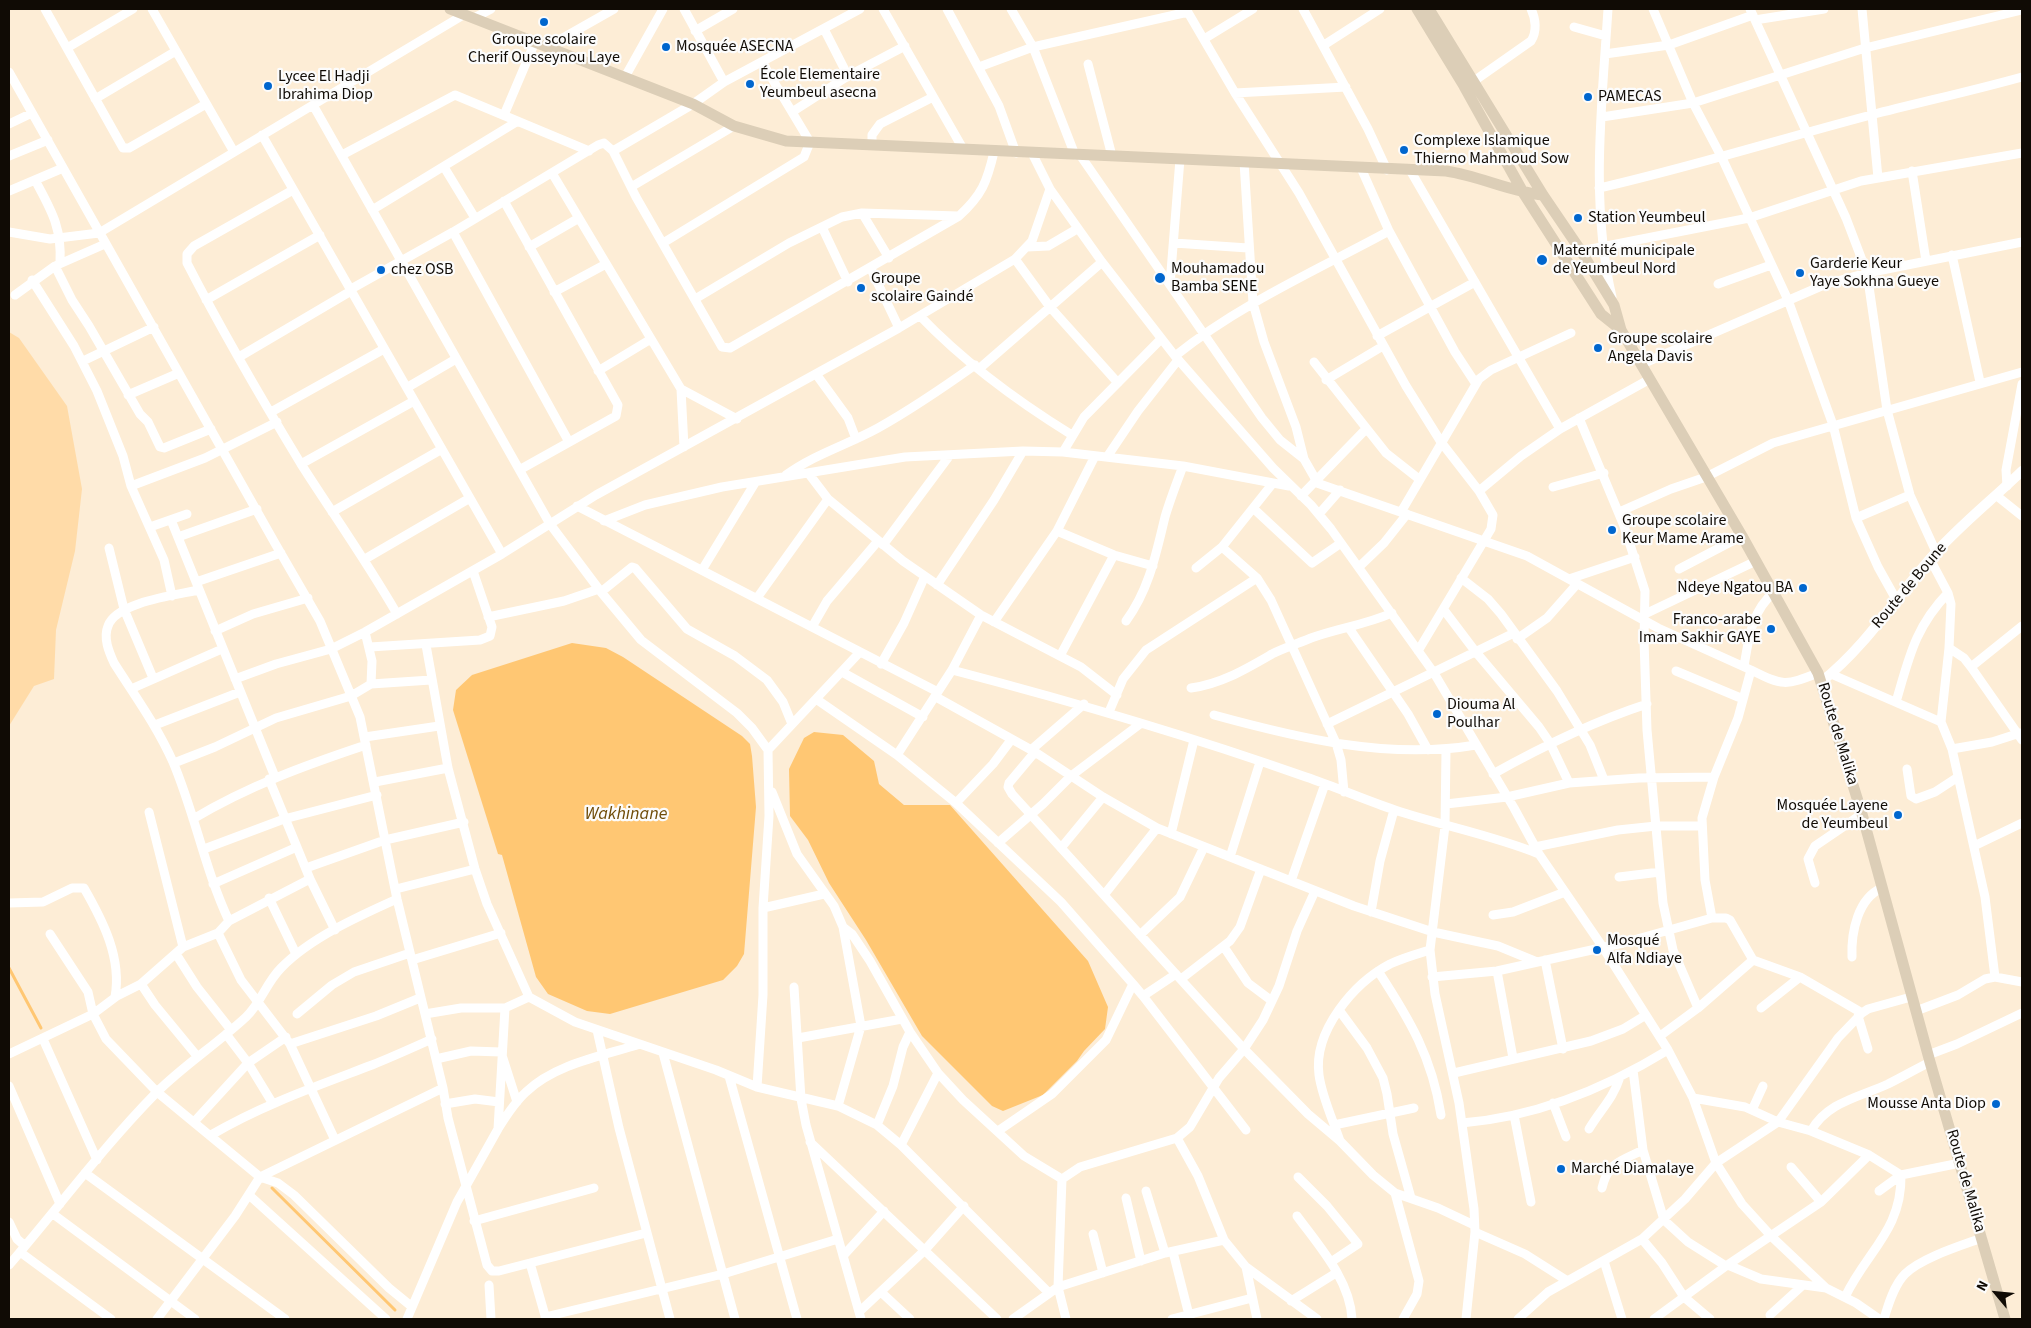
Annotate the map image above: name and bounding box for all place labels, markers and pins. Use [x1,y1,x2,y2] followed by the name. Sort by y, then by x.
[538,16,550,28] marker: Groupe scolaire Cherif Ousseynou Laye
[468,30,620,68] place label: Groupe scolaire Cherif Ousseynou Laye
[676,37,793,57] place label: Mosquée ASECNA
[660,41,672,53] marker: Mosquée ASECNA
[760,65,880,103] place label: École Elementaire Yeumbeul asecna
[278,67,373,105] place label: Lycee El Hadji Ibrahima Diop
[744,78,756,90] marker: École Elementaire Yeumbeul asecna
[262,80,274,92] marker: Lycee El Hadji Ibrahima Diop
[1598,87,1661,107] place label: PAMECAS
[1582,91,1594,103] marker: PAMECAS
[1414,131,1569,169] place label: Complexe Islamique Thierno Mahmoud Sow
[1398,144,1410,156] marker: Complexe Islamique Thierno Mahmoud Sow
[1588,208,1705,228] place label: Station Yeumbeul
[1572,212,1584,224] marker: Station Yeumbeul
[1553,241,1695,279] place label: Maternité municipale de Yeumbeul Nord
[1535,253,1549,267] marker: Maternité municipale de Yeumbeul Nord
[1810,254,1939,292] place label: Garderie Keur Yaye Sokhna Gueye
[1171,259,1264,297] place label: Mouhamadou Bamba SENE
[391,260,454,280] place label: chez OSB
[375,264,387,276] marker: chez OSB
[1794,267,1806,279] marker: Garderie Keur Yaye Sokhna Gueye
[871,269,973,307] place label: Groupe scolaire Gaindé
[1153,271,1167,285] marker: Mouhamadou Bamba SENE
[855,282,867,294] marker: Groupe scolaire Gaindé
[1608,329,1712,367] place label: Groupe scolaire Angela Davis
[1592,342,1604,354] marker: Groupe scolaire Angela Davis
[1622,511,1744,549] place label: Groupe scolaire Keur Mame Arame
[1606,524,1618,536] marker: Groupe scolaire Keur Mame Arame
[1677,578,1793,598] place label: Ndeye Ngatou BA
[1797,582,1809,594] marker: Ndeye Ngatou BA
[1639,610,1761,648] place label: Franco-arabe Imam Sakhir GAYE
[1765,623,1777,635] marker: Franco-arabe Imam Sakhir GAYE
[1447,695,1515,733] place label: Diouma Al Poulhar
[1431,708,1443,720] marker: Diouma Al Poulhar
[1776,796,1888,834] place label: Mosquée Layene de Yeumbeul
[1892,809,1904,821] marker: Mosquée Layene de Yeumbeul
[1607,931,1682,969] place label: Mosqué Alfa Ndiaye
[1591,944,1603,956] marker: Mosqué Alfa Ndiaye
[1867,1094,1986,1114] place label: Mousse Anta Diop
[1990,1098,2002,1110] marker: Mousse Anta Diop
[1571,1159,1694,1179] place label: Marché Diamalaye
[1555,1163,1567,1175] marker: Marché Diamalaye

